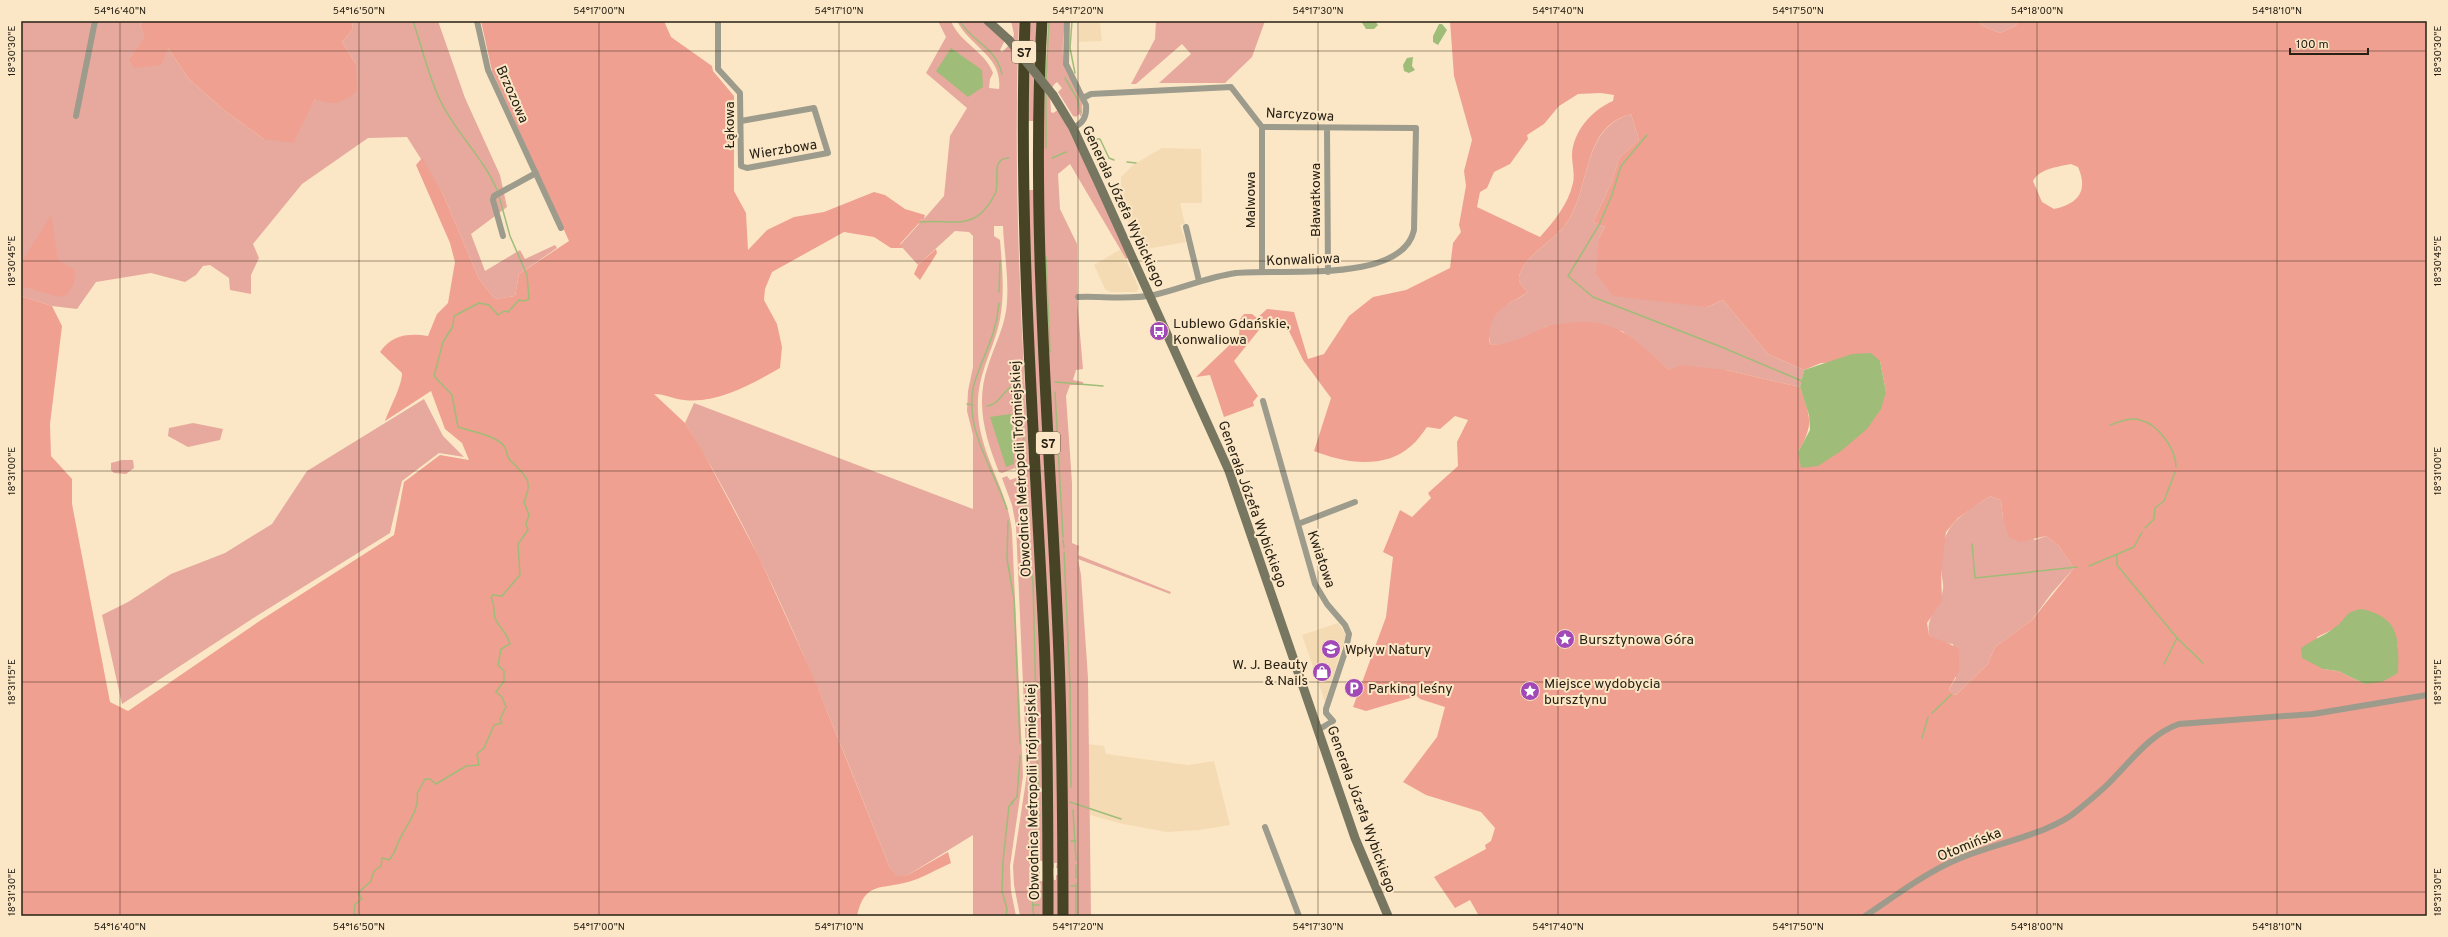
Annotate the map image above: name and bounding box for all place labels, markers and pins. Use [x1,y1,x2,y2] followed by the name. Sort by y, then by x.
[1173,316,1290,349] place label: Lublewo Gdańskie, Konwaliowa
[1148,320,1170,342] bus stop icon: Lublewo Gdańskie, Konwaliowa
[1554,628,1576,650] place icon: Bursztynowa Góra
[1579,632,1694,649] place label: Bursztynowa Góra
[1320,638,1342,660] school or university icon: Wpływ Natury
[1345,642,1431,659] place label: Wpływ Natury
[1232,657,1308,690] place label: W. J. Beauty & Nails
[1311,661,1333,683] shop icon: W. J. Beauty & Nails
[1544,676,1660,709] place label: Miejsce wydobycia bursztynu
[1343,677,1365,699] parking icon: Parking leśny
[1519,680,1541,702] place icon: Miejsce wydobycia bursztynu
[1368,681,1453,698] place label: Parking leśny

